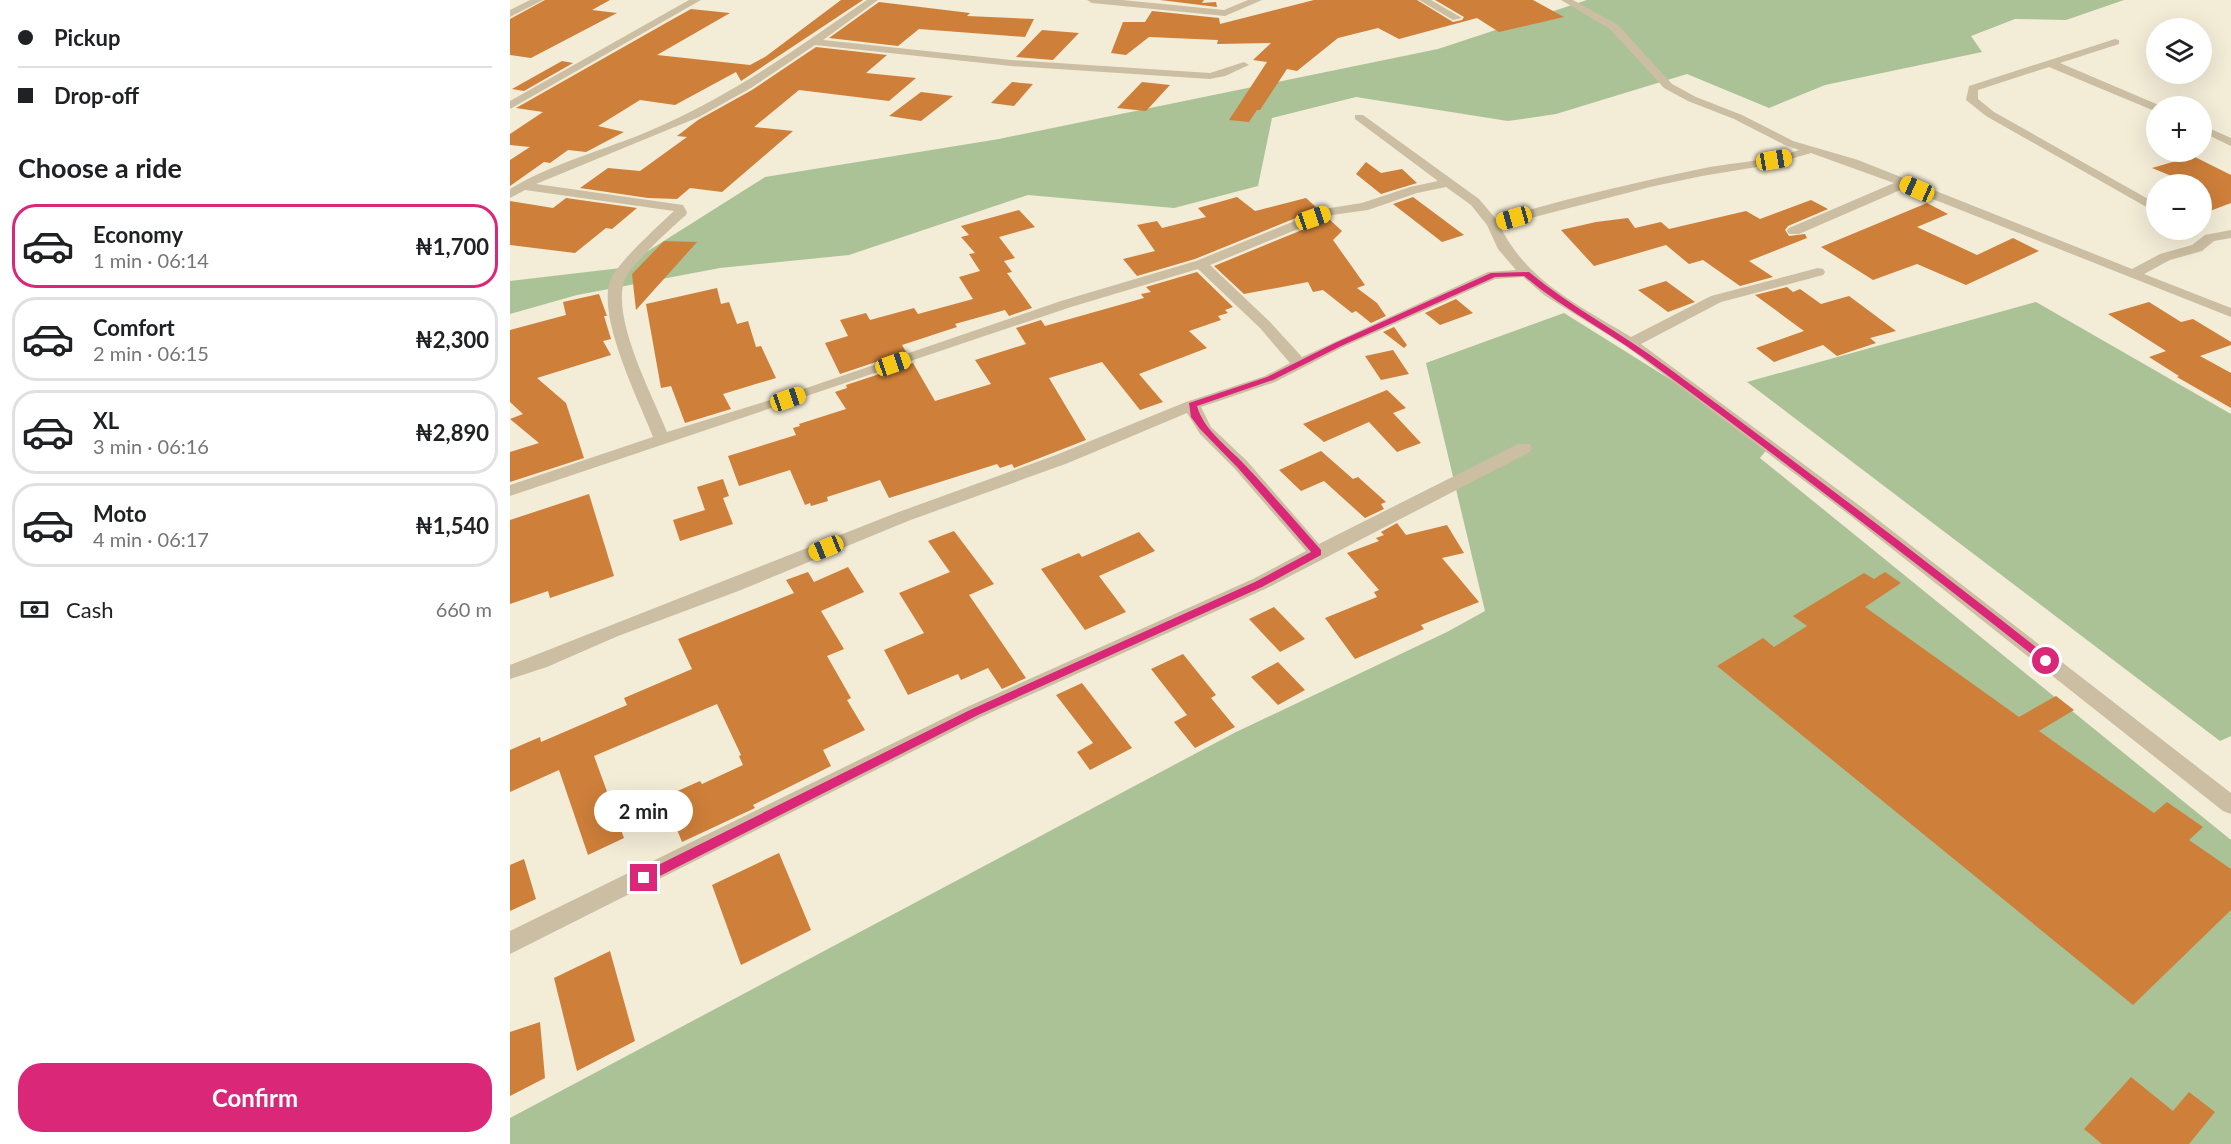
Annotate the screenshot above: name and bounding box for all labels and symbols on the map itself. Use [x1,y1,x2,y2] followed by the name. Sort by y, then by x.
[1755,148,1793,172] car
[1897,173,1937,205] car
[1293,204,1333,232] car
[1494,204,1534,232] car
[873,350,913,378] car
[768,385,808,413] car
[806,533,846,563] car
[2032,647,2059,674] route start
[594,791,694,833] callout: 2 min
[630,864,657,891] route end

